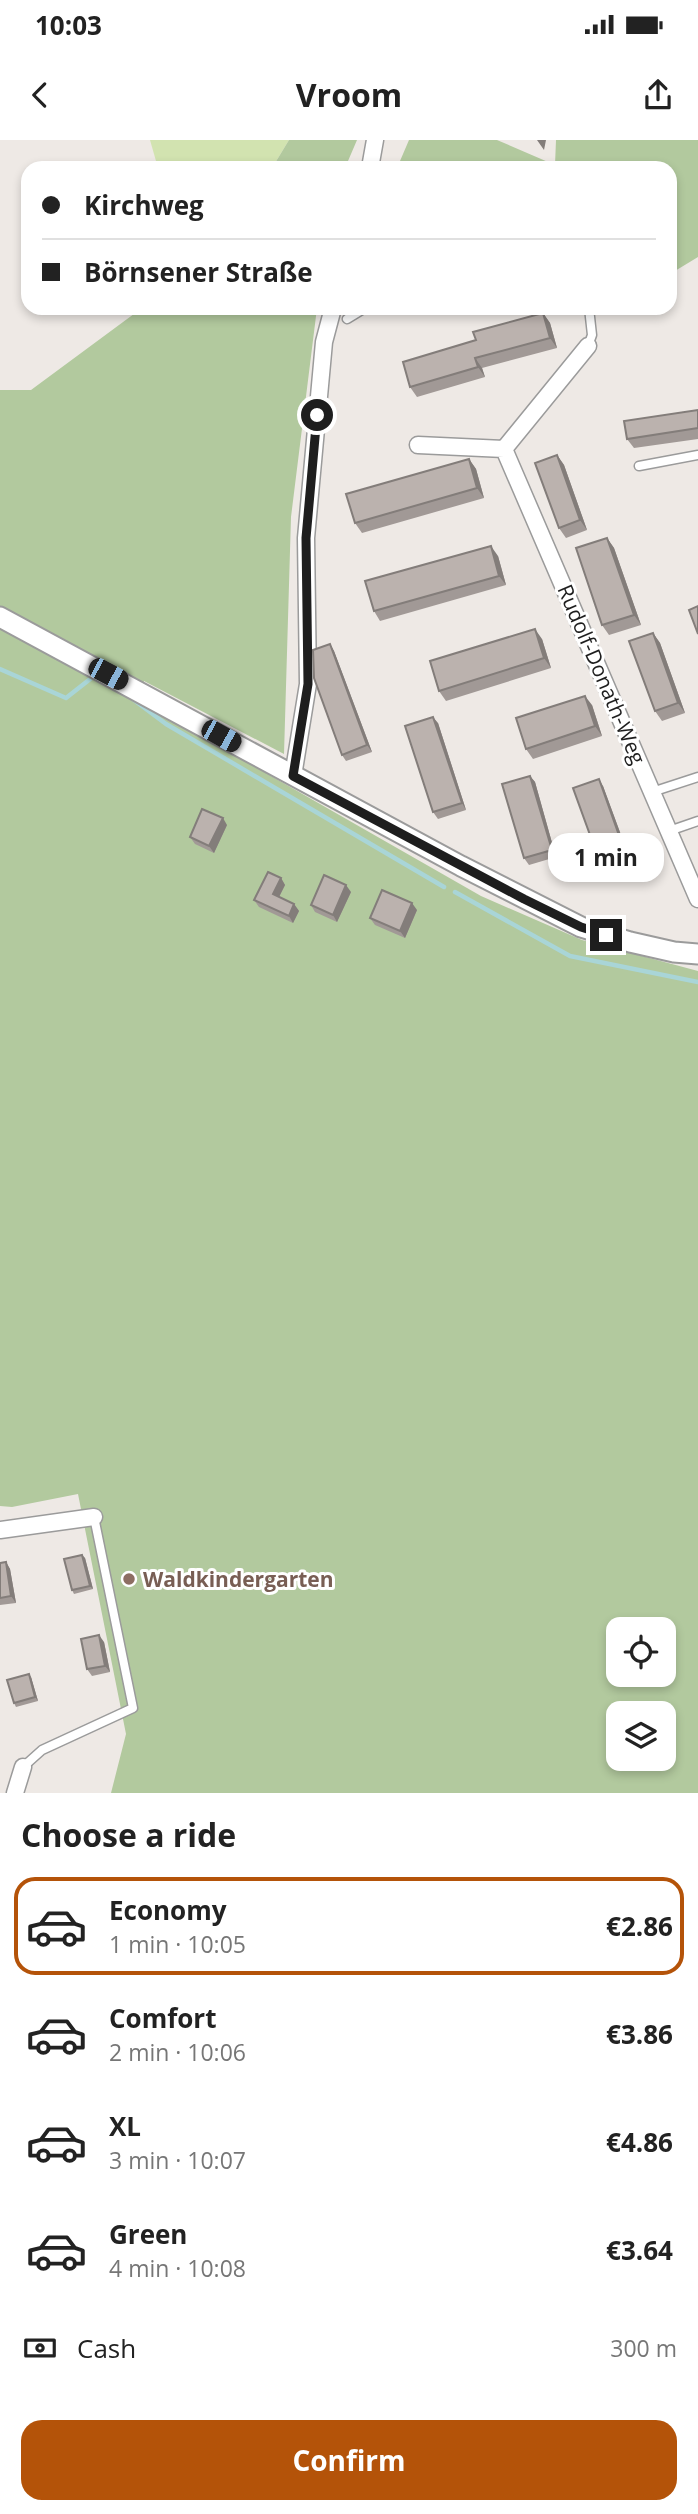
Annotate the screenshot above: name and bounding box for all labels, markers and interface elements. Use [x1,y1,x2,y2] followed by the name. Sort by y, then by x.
[35,7,102,43] text: 10:03
[296,73,402,116] text: Vroom
[21,76,59,114] icon: back
[639,76,677,114] icon: share
[84,187,204,223] text: Kirchweg
[84,254,313,290] text: Börnsener Straße
[301,399,333,431] route start
[551,580,653,768] street label: Rudolf-Donath-Weg
[85,655,132,693] car
[198,717,245,755] car
[548,834,664,882] callout: 1 min
[574,841,638,873] text: 1 min
[590,919,622,951] route end
[143,1565,334,1593] place label: Waldkindergarten
[121,1571,137,1587] marker: Waldkindergarten
[606,1617,676,1771] map controls
[606,1617,676,1687] button: locate
[606,1701,676,1771] button: layers
[21,1813,236,1856] text: Choose a ride
[109,1892,227,1928] text: Economy
[25,1895,88,1958] icon: car
[606,1908,673,1944] text: €2.86
[109,1928,246,1960] text: 1 min · 10:05
[109,2000,216,2036] text: Comfort
[25,2003,88,2066] icon: car
[606,2016,673,2052] text: €3.86
[109,2036,246,2068] text: 2 min · 10:06
[109,2108,141,2144] text: XL
[25,2111,88,2174] icon: car
[606,2124,673,2160] text: €4.86
[109,2144,246,2176] text: 3 min · 10:07
[109,2216,187,2252] text: Green
[25,2219,88,2282] icon: car
[606,2232,673,2268] text: €3.64
[109,2252,246,2284] text: 4 min · 10:08
[21,2329,59,2367] icon: cash
[77,2330,136,2366] text: Cash
[610,2332,677,2364] text: 300 m
[21,2420,677,2500] button: Confirm

